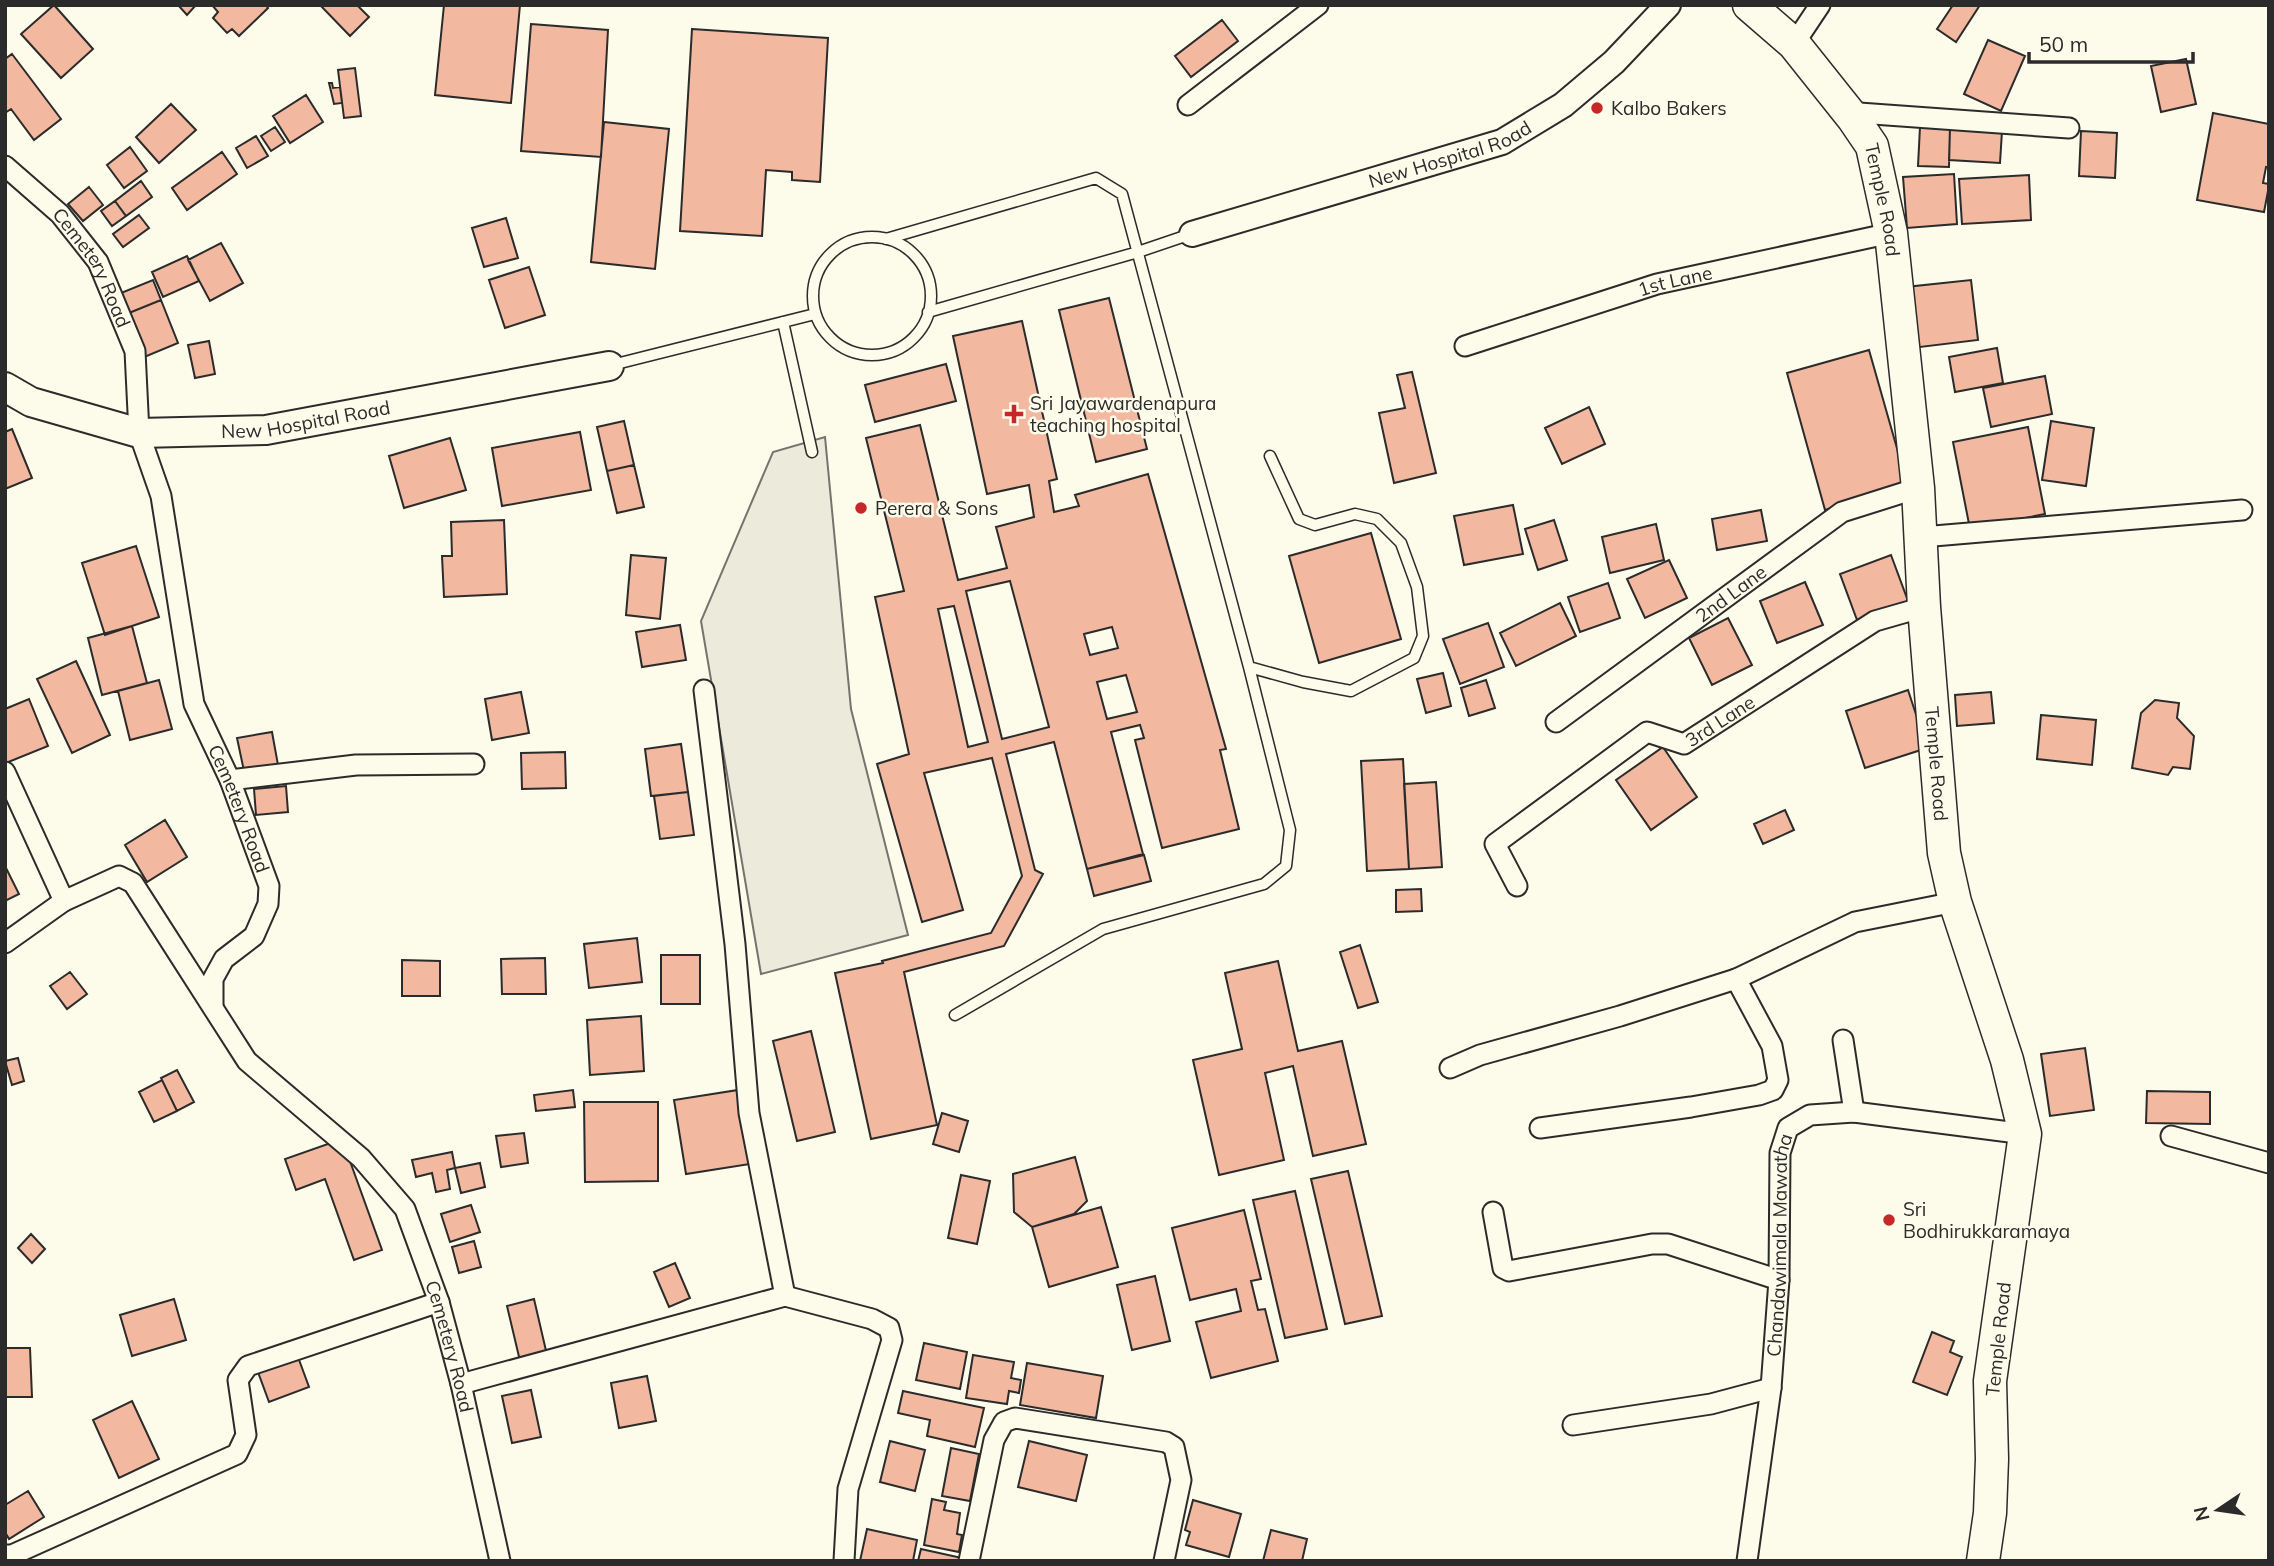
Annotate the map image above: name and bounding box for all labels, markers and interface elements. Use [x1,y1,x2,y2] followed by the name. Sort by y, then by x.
[2029,21,2194,65] scale bar
[2039,31,2088,57] text: 50 m
[1611,96,1727,120] place label: Kalbo Bakers
[1589,100,1605,116] marker: Kalbo Bakers
[1366,115,1536,193] street label: New Hospital Road
[1860,141,1905,258] street label: Temple Road
[48,203,136,331] street label: Cemetery Road
[1635,260,1714,301] street label: 1st Lane
[1030,391,1216,437] place label: Sri Jayawardenapura teaching hospital
[221,395,392,443] street label: New Hospital Road
[1004,404,1024,424] marker: Sri Jayawardenapura teaching hospital
[875,496,999,520] place label: Perera & Sons
[853,500,869,516] marker: Perera & Sons
[1691,560,1771,628] street label: 2nd Lane
[1681,690,1759,752] street label: 3rd Lane
[1920,706,1953,822] street label: Temple Road
[203,741,275,876] street label: Cemetery Road
[1761,1130,1798,1358] street label: Chandawimala Mawatha
[1903,1197,2070,1243] place label: Sri Bodhirukkaramaya
[1881,1212,1897,1228] marker: Sri Bodhirukkaramaya
[420,1277,479,1415] street label: Cemetery Road
[1980,1281,2016,1397] street label: Temple Road
[2183,1475,2253,1545] north arrow
[2188,1504,2215,1524] text: N

